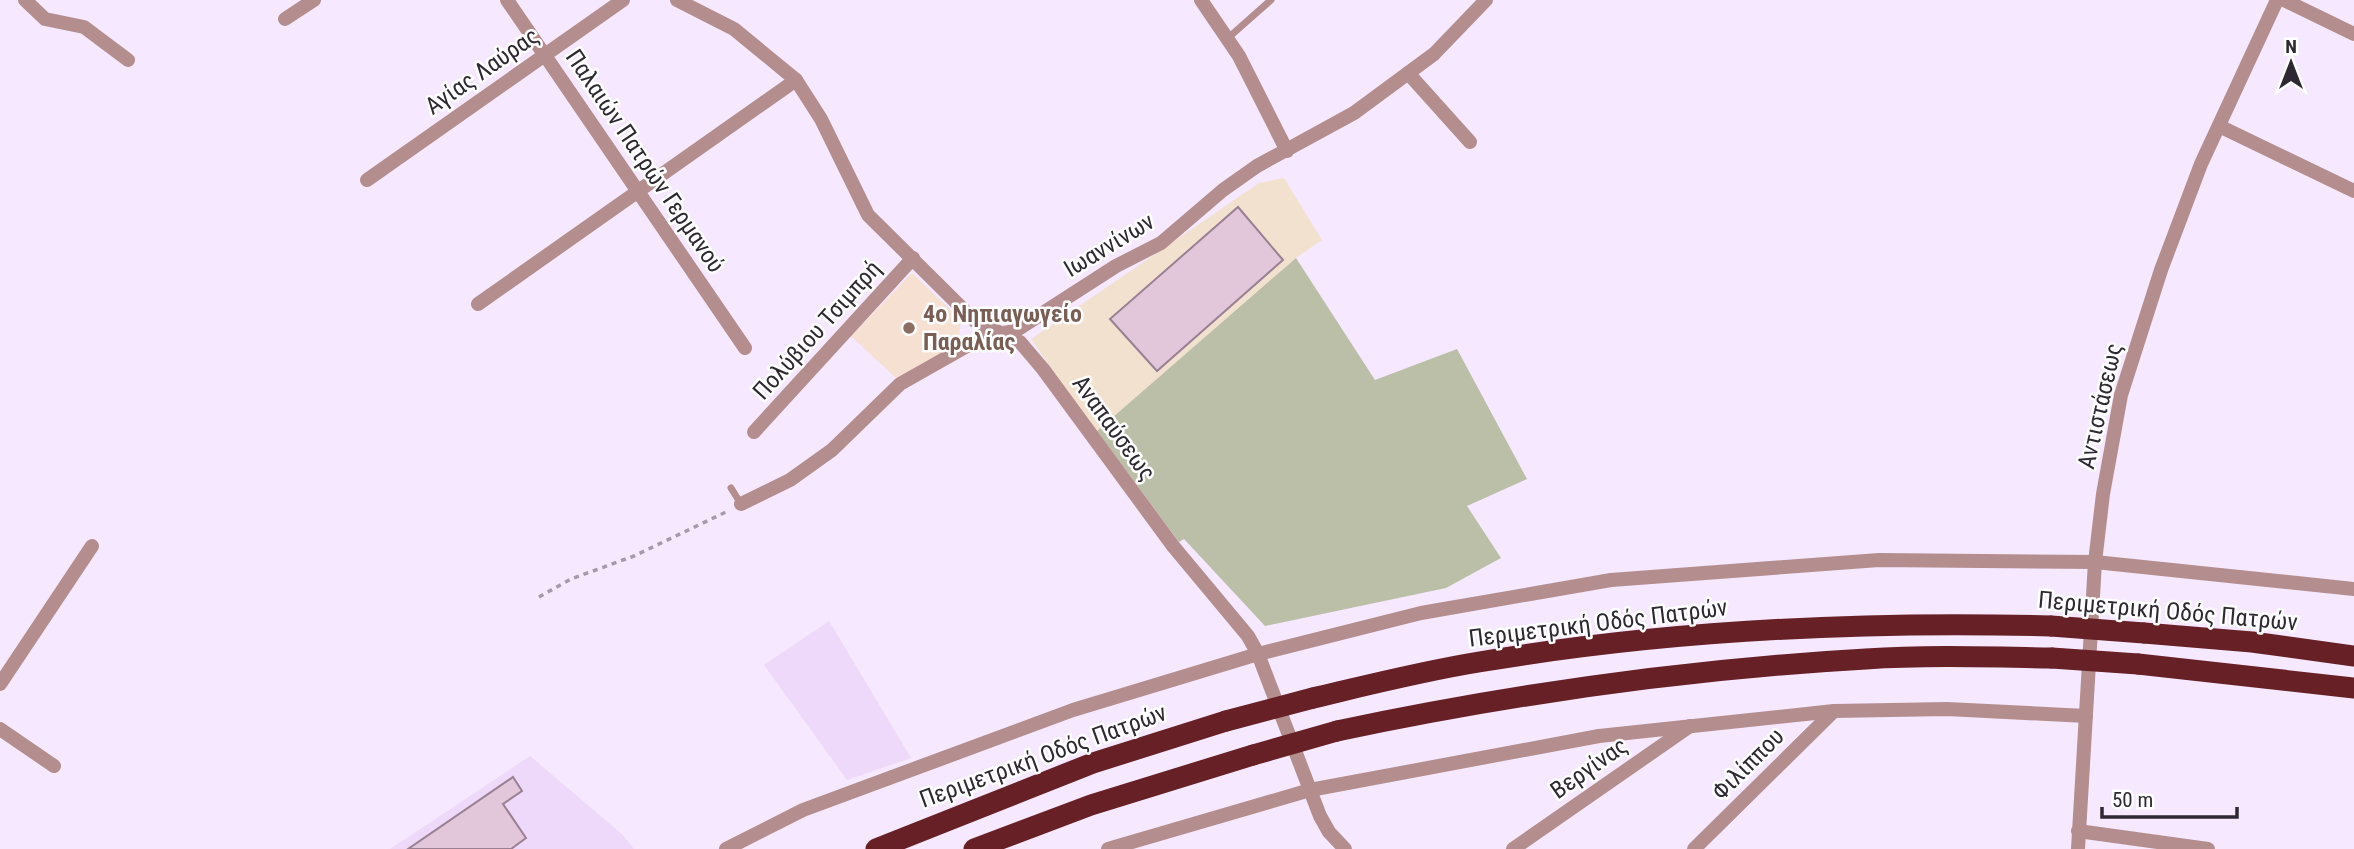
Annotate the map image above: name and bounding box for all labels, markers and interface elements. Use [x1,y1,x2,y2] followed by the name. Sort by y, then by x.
[420,22,544,120] street label: Αγίας Λαύρας
[2256,28,2326,98] north arrow
[2285,35,2297,58] text: N
[560,44,730,278] street label: Παλαιών Πατρών Γερμανού
[1059,207,1159,283] street label: Ιωαννίνων
[747,255,887,405] street label: Πολύβιου Τσιμπρή
[923,300,1082,356] place label: 4o Νηπιαγωγείο Παραλίας
[901,320,917,336] marker: 4o Νηπιαγωγείο Παραλίας
[2072,340,2128,472] street label: Αντιστάσεως
[1067,370,1161,486] street label: Αναπαύσεως
[2037,586,2299,636] street label: Περιμετρική Οδός Πατρών
[1467,593,1729,653] street label: Περιμετρική Οδός Πατρών
[916,698,1170,814] street label: Περιμετρική Οδός Πατρών
[1706,722,1790,806] street label: Φιλίππου
[1545,731,1633,805] street label: Βεργίνας
[2102,776,2237,820] scale bar
[2112,788,2153,812] text: 50 m

